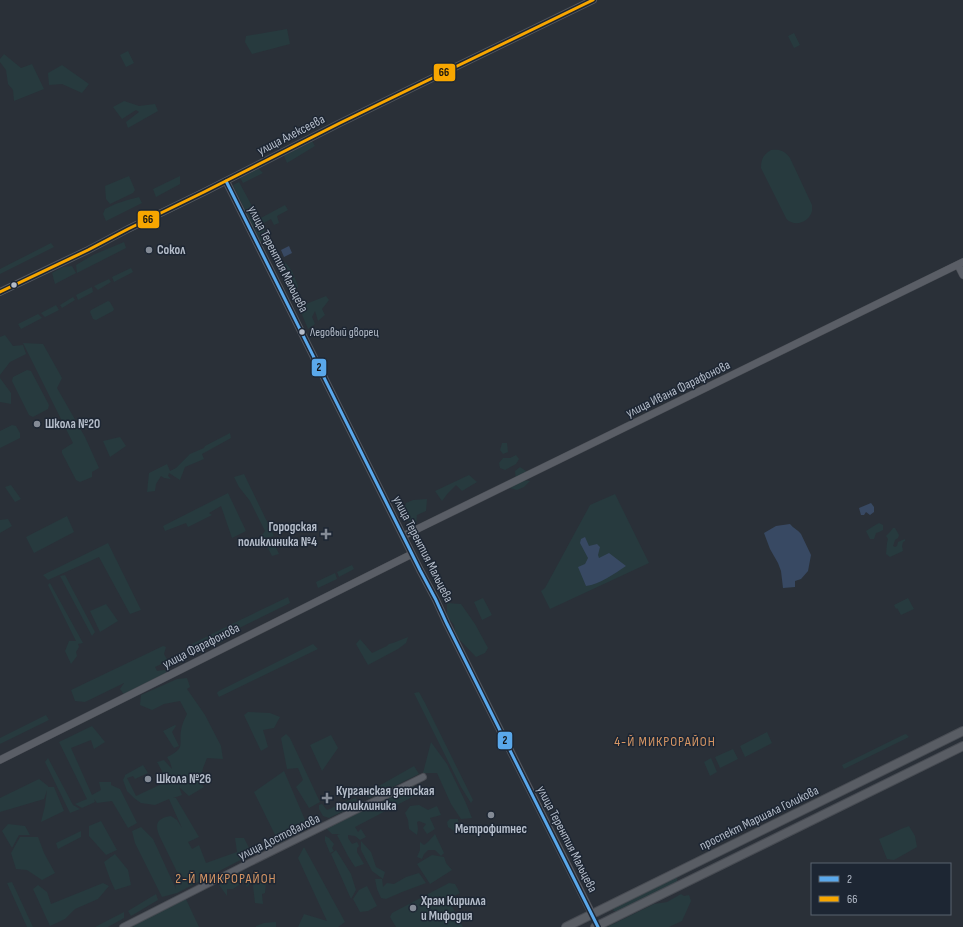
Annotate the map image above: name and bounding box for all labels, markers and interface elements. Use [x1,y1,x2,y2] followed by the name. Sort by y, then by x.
[433,63,456,82] line badge: 66
[439,66,449,79] text: 66
[255,111,327,159] street label: улица Алексеева
[244,203,312,315] street label: улица Терентия Мальцева
[137,210,160,229] line badge: 66
[143,213,153,226] text: 66
[157,242,186,258] place label: Сокол
[144,245,154,255] marker: Сокол
[9,280,19,290] unlabelled marker
[309,325,379,340] place label: Ледовый дворец
[297,327,307,337] marker: Ледовый дворец
[623,357,733,421] street label: улица Ивана Фарафонова
[311,358,327,377] line badge: 2
[317,361,322,374] text: 2
[45,416,100,432] place label: Школа №20
[32,419,42,429] marker: Школа №20
[389,493,457,605] street label: улица Терентия Мальцева
[238,519,317,550] place label: Городская поликлиника №4
[320,528,332,540] marker: Городская поликлиника №4
[160,620,242,672] street label: улица Фарафонова
[497,731,513,750] line badge: 2
[614,733,716,750] district label: 4-Й МИКРОРАЙОН
[503,734,508,747] text: 2
[156,771,211,787] place label: Школа №26
[143,774,153,784] marker: Школа №26
[697,782,821,854] street label: проспект Маршала Голикова
[336,783,434,814] place label: Курганская детская поликлиника
[533,783,601,895] street label: улица Терентия Мальцева
[321,792,333,804] marker: Курганская детская поликлиника
[236,810,322,864] street label: улица Достовалова
[486,810,496,820] marker: Метрофитнес
[455,821,528,837] place label: Метрофитнес
[811,863,951,915] legend
[175,870,277,887] district label: 2-Й МИКРОРАЙОН
[847,872,852,887] text: 2
[847,892,858,907] text: 66
[420,893,486,924] place label: Храм Кирилла и Мифодия
[408,903,418,913] marker: Храм Кирилла и Мифодия

